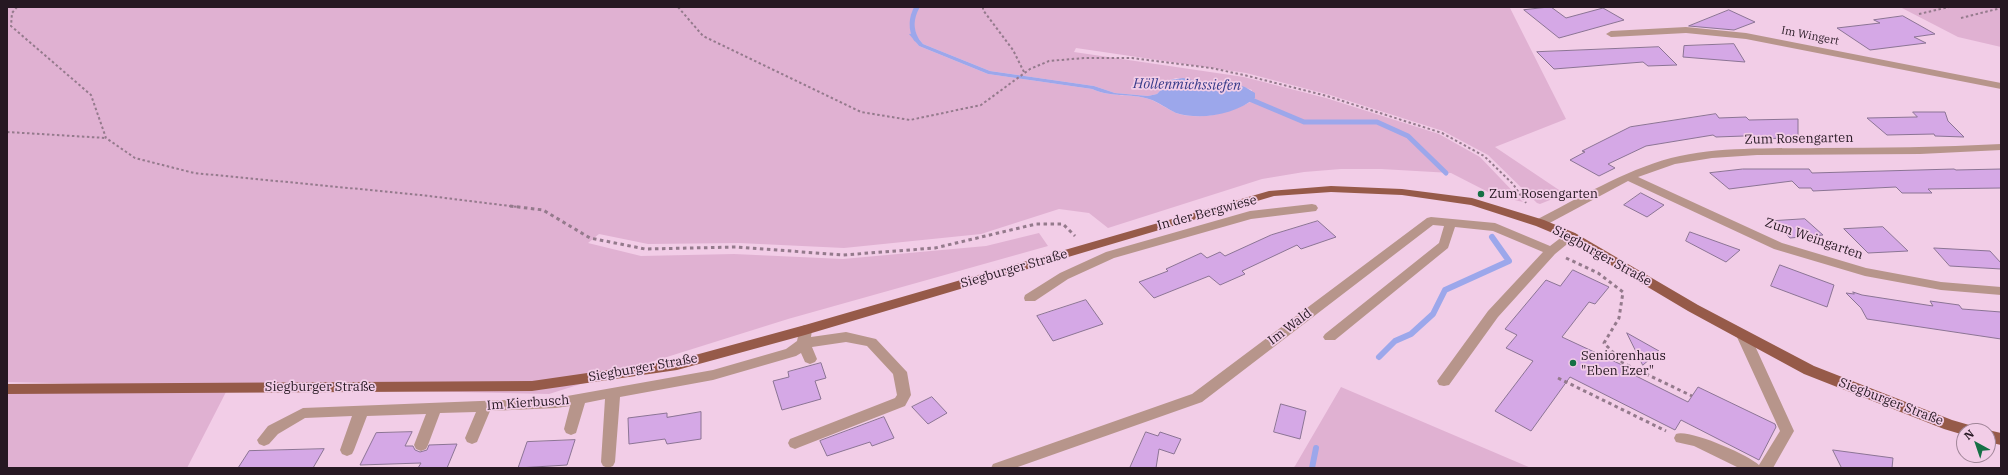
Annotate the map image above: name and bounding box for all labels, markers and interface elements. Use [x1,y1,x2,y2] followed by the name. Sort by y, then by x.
[1780,24,1840,48] street label: Im Wingert
[1133,76,1241,94] water label: Höllenmichssiefen
[1744,130,1854,148] street label: Zum Rosengarten
[1489,186,1598,202] place label: Zum Rosengarten
[1476,189,1486,199] marker: Zum Rosengarten
[1155,192,1259,234] street label: In der Bergwiese
[1763,215,1865,263] street label: Zum Weingarten
[1550,222,1654,290] street label: Siegburger Straße
[959,246,1069,292] street label: Siegburger Straße
[1265,306,1315,348] street label: Im Wald
[1581,348,1666,379] place label: Seniorenhaus "Eben Ezer"
[587,351,699,385] street label: Siegburger Straße
[1568,358,1578,368] marker: Seniorenhaus "Eben Ezer"
[1837,375,1945,429] street label: Siegburger Straße
[265,379,375,395] street label: Siegburger Straße
[486,392,570,414] street label: Im Kierbusch
[1956,423,1996,463] north arrow
[1961,426,1977,443] text: N

